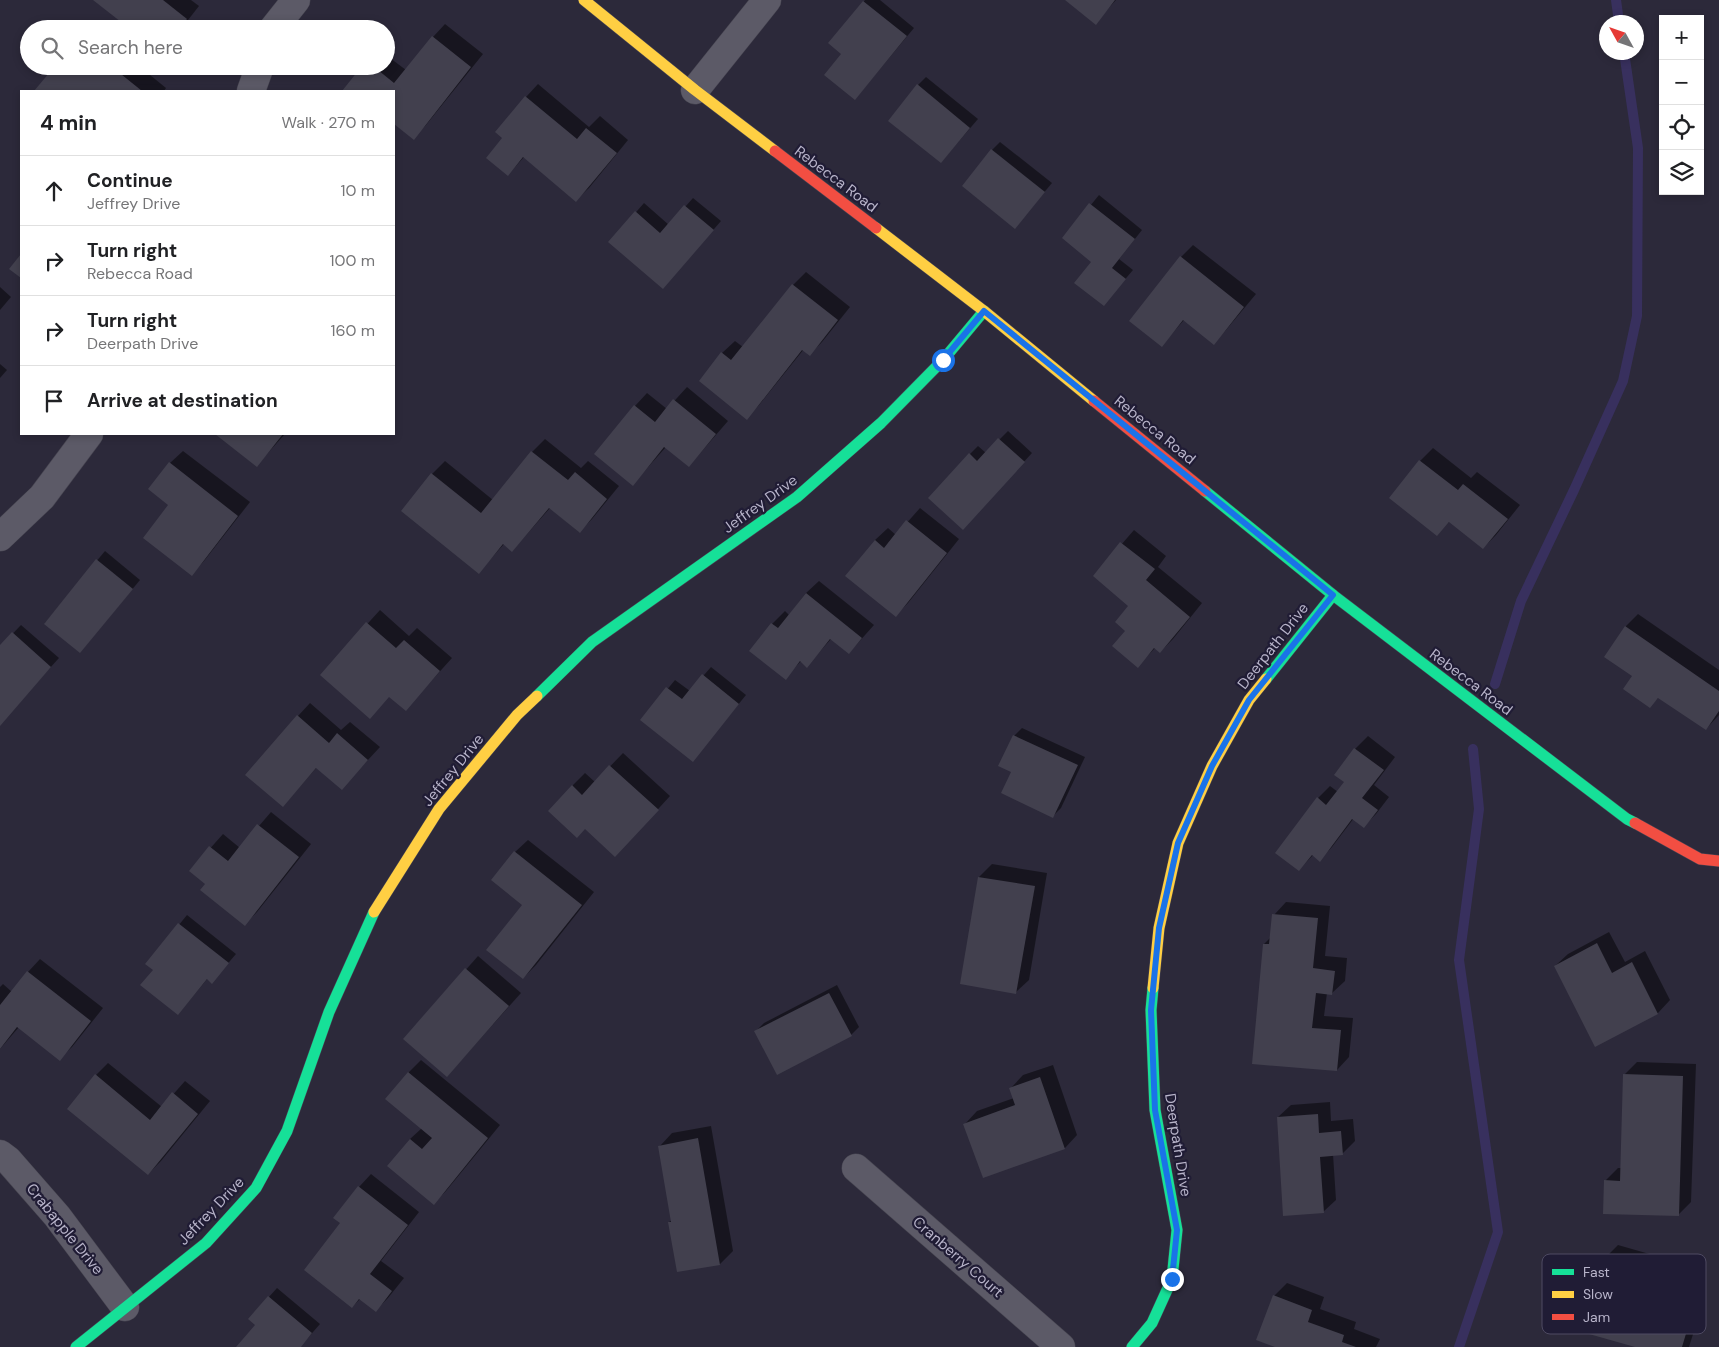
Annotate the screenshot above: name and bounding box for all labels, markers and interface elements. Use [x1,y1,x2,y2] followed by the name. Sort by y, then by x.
[1599,15,1644,60] north arrow
[1659,15,1704,195] map controls
[1659,15,1704,60] button: +
[20,20,395,75] search box
[38,34,66,62] icon: search
[78,35,183,60] text: Search here
[1659,60,1704,105] button: −
[1659,105,1704,150] button: locate
[40,109,97,137] text: 4 min
[282,112,375,133] text: Walk · 270 m
[790,141,882,217] street label: Rebecca Road
[1659,150,1704,195] button: layers
[87,168,173,193] text: Continue
[40,177,68,205] icon: ahead
[341,180,375,201] text: 10 m
[87,193,180,214] text: Jeffrey Drive
[87,238,177,263] text: Turn right
[40,247,68,275] icon: right
[330,250,375,271] text: 100 m
[87,263,193,284] text: Rebecca Road
[87,308,177,333] text: Turn right
[40,317,68,345] icon: right
[331,320,375,341] text: 160 m
[87,333,198,354] text: Deerpath Drive
[932,349,955,372] route start
[40,387,68,415] icon: arrive
[87,388,278,413] text: Arrive at destination
[1110,391,1200,469] street label: Rebecca Road
[719,470,801,538] street label: Jeffrey Drive
[1233,599,1313,693] street label: Deerpath Drive
[1425,644,1517,720] street label: Rebecca Road
[418,730,488,810] street label: Jeffrey Drive
[1160,1092,1196,1198] street label: Deerpath Drive
[173,1173,249,1249] street label: Jeffrey Drive
[22,1179,108,1279] street label: Crabapple Drive
[908,1212,1008,1302] street label: Cranberry Court
[1542,1254,1706,1334] legend
[1583,1263,1610,1281] text: Fast
[1161,1268,1184,1291] route end
[1583,1285,1613,1303] text: Slow
[1583,1308,1610,1326] text: Jam

